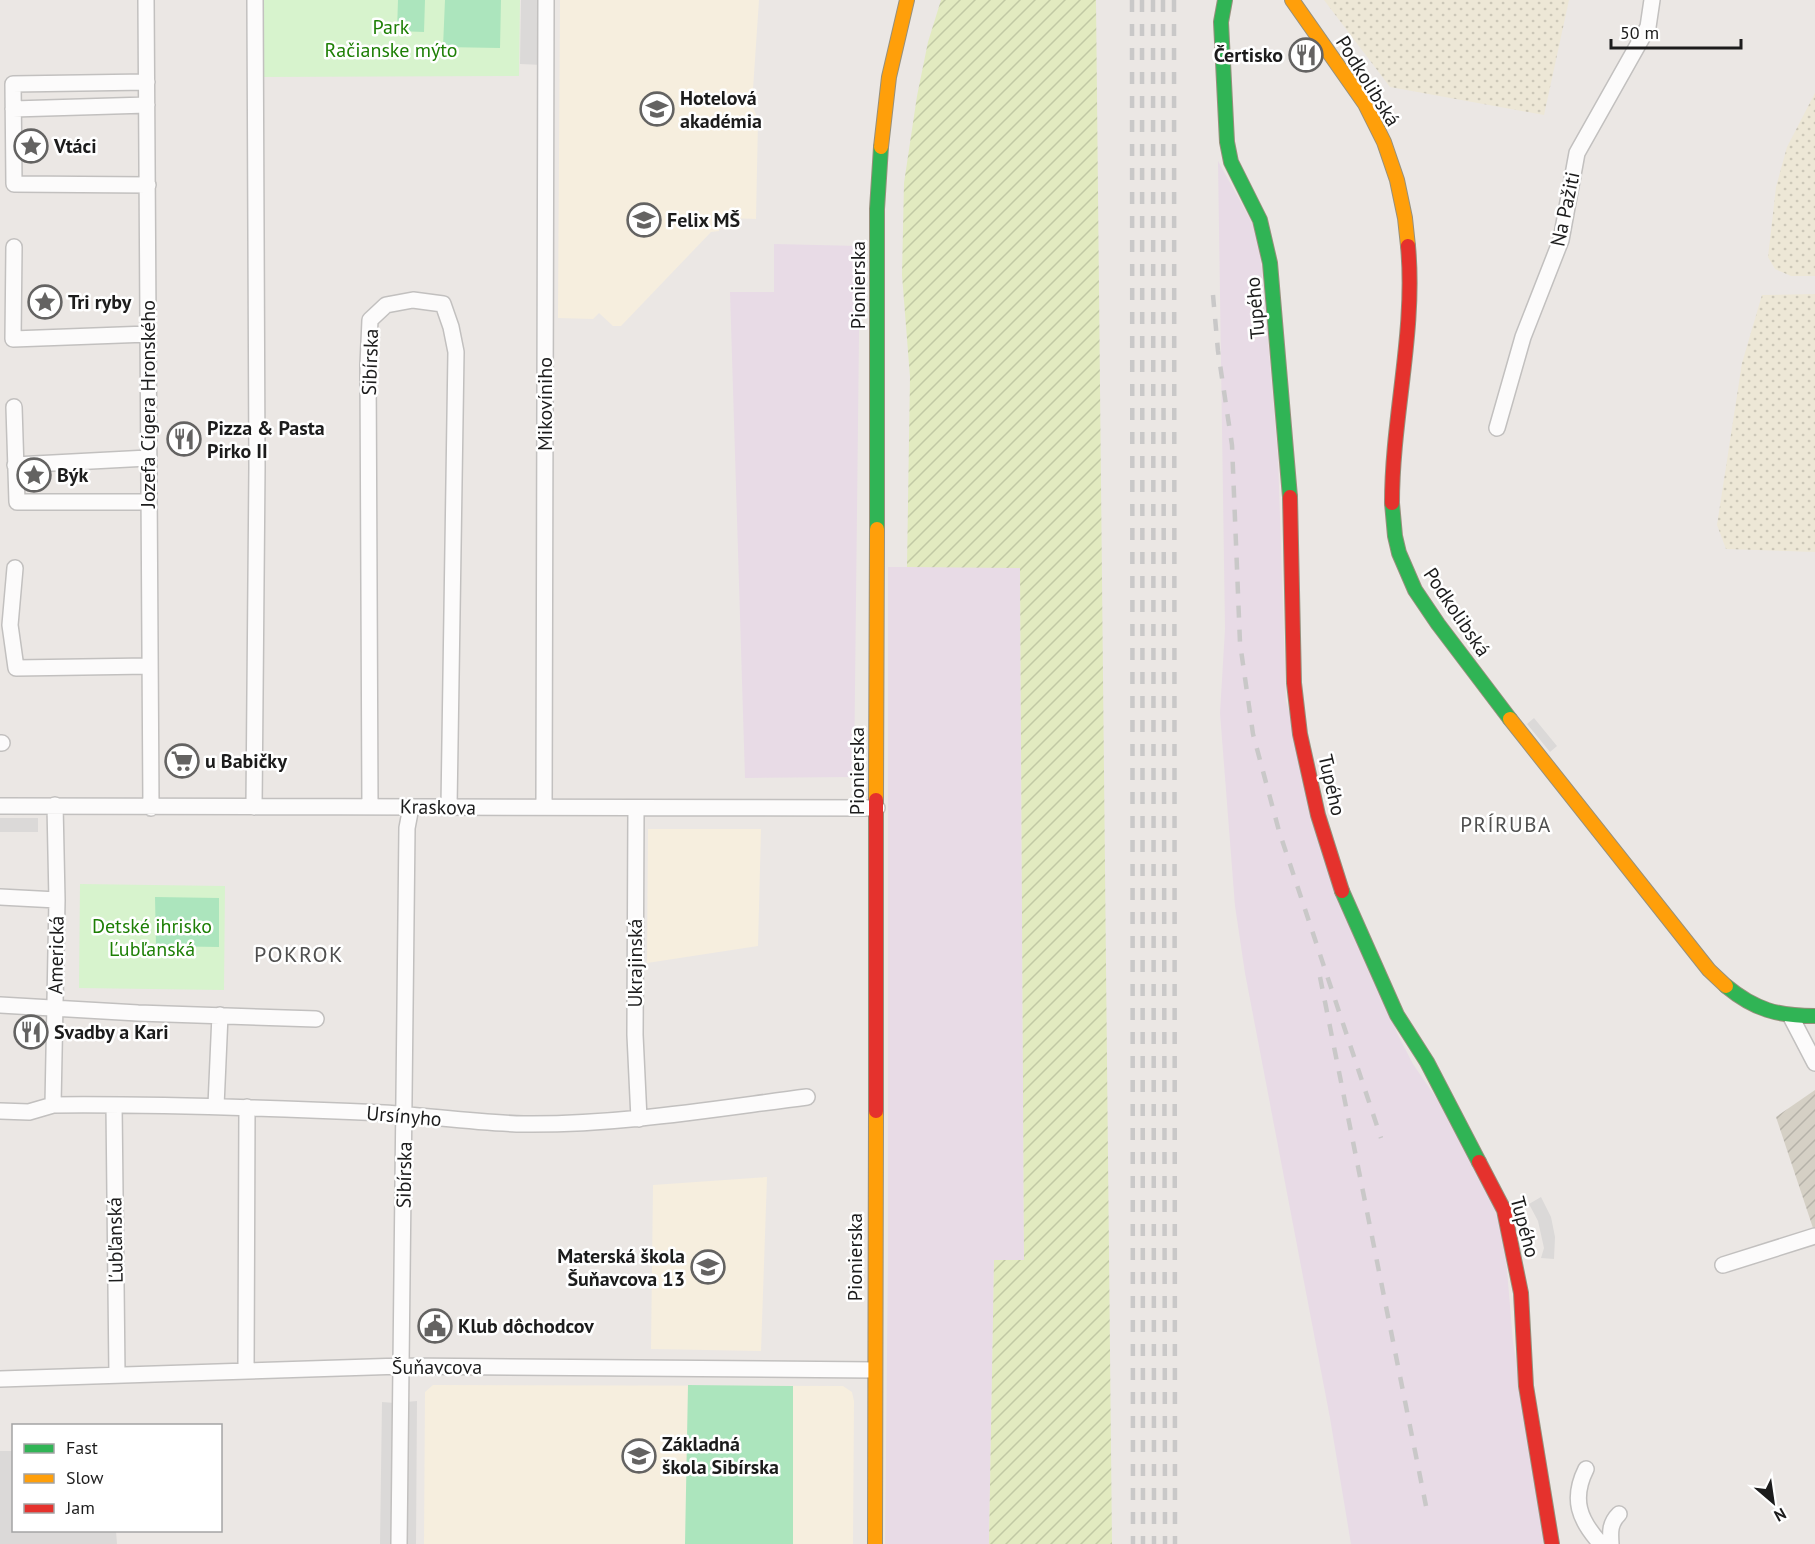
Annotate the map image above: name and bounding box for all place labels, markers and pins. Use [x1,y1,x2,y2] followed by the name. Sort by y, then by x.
[1288,37,1324,73] restaurant icon: Čertisko
[1214,42,1283,68] place label: Čertisko
[680,85,762,134] place label: Hotelová akadémia
[639,91,675,127] school or university icon: Hotelová akadémia
[13,128,49,164] place icon: Vtáci
[53,133,97,159] place label: Vtáci
[626,202,662,238] school or university icon: Felix MŠ
[667,207,740,233] place label: Felix MŠ
[27,284,63,320] place icon: Tri ryby
[68,289,132,315] place label: Tri ryby
[207,415,325,464] place label: Pizza & Pasta Pirko II
[166,421,202,457] restaurant icon: Pizza & Pasta Pirko II
[16,457,52,493] place icon: Býk
[57,462,88,488] place label: Býk
[164,743,200,779] supermarket icon: u Babičky
[205,748,287,774] place label: u Babičky
[13,1014,49,1050] restaurant icon: Svadby a Kari
[54,1019,169,1045] place label: Svadby a Kari
[557,1243,685,1292] place label: Materská škola Šuňavcova 13
[690,1249,726,1285] school or university icon: Materská škola Šuňavcova 13
[417,1308,453,1344] public building icon: Klub dôchodcov
[458,1313,594,1339] place label: Klub dôchodcov
[662,1431,779,1480] place label: Základná škola Sibírska
[621,1438,657,1474] school or university icon: Základná škola Sibírska

